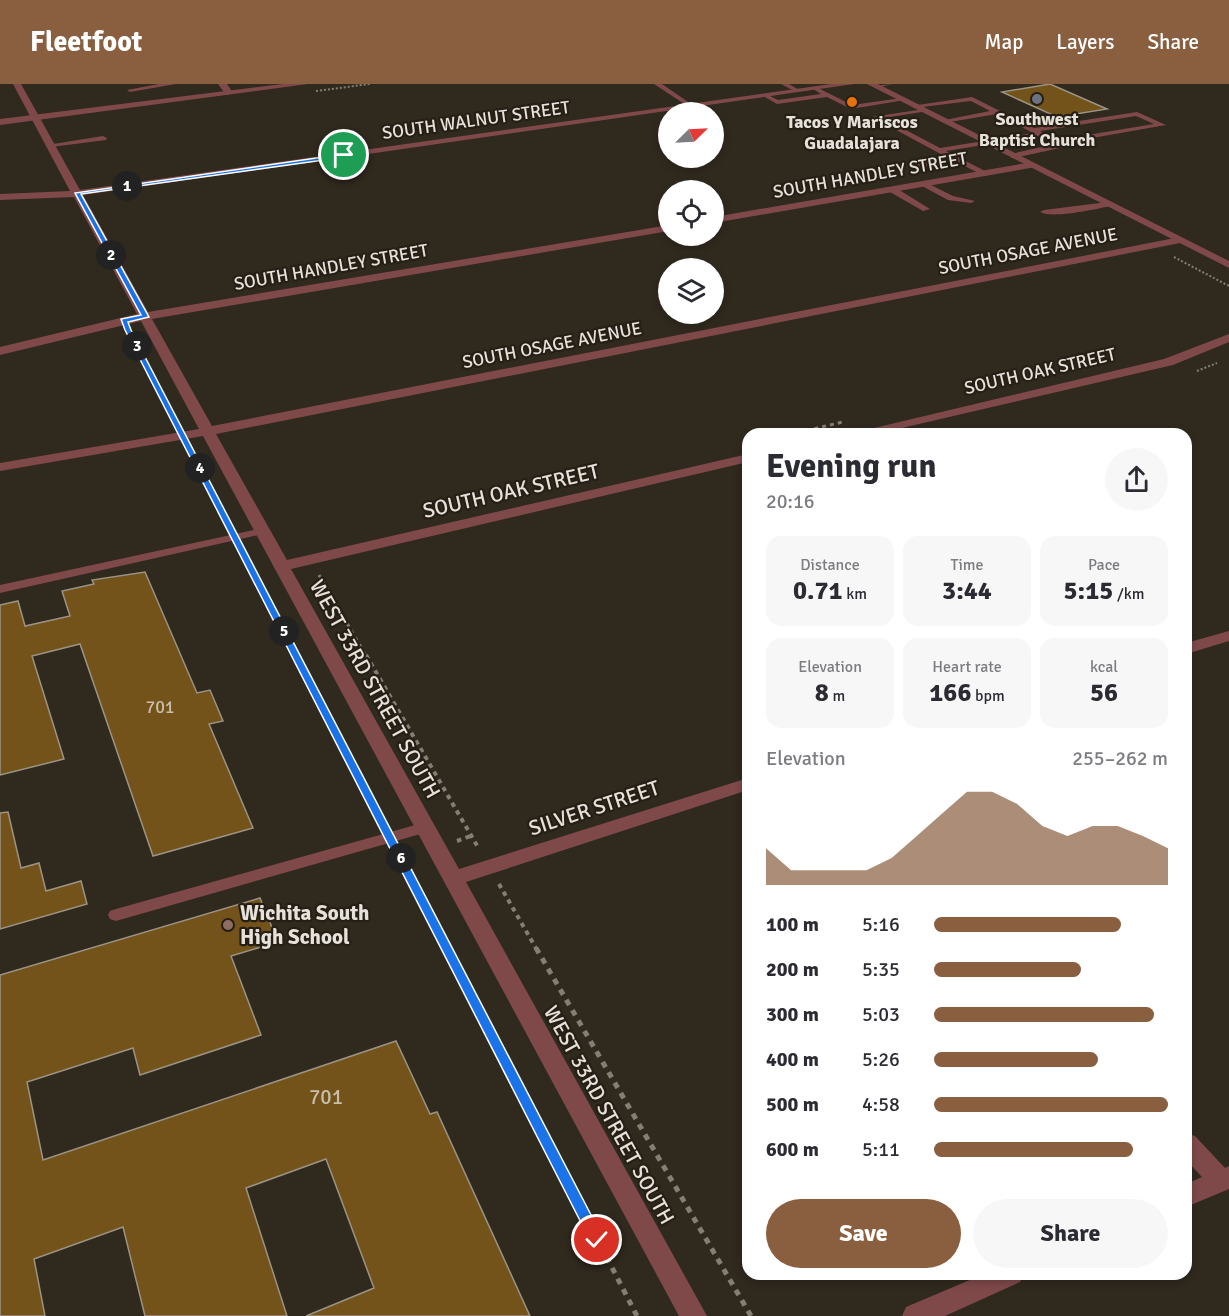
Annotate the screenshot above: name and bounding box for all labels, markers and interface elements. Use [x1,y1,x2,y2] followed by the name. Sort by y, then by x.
[30,25,142,59] text: Fleetfoot
[985,29,1023,55] text: Map
[1056,29,1114,55] text: Layers
[1147,29,1199,55] text: Share
[1030,92,1044,106] marker: Southwest Baptist Church
[845,95,859,109] marker: Tacos Y Mariscos Guadalajara
[381,96,571,144] street label: SOUTH WALNUT STREET
[658,102,724,168] north arrow
[658,102,724,324] map controls
[979,108,1096,151] place label: Southwest Baptist Church
[786,111,918,154] place label: Tacos Y Mariscos Guadalajara
[318,129,369,180] pin
[327,138,360,171] icon: arrive
[771,147,969,203] street label: SOUTH HANDLEY STREET
[112,171,142,201] pin: 1
[123,176,131,196] text: 1
[658,180,724,246] button: locate
[936,223,1120,279] street label: SOUTH OSAGE AVENUE
[232,239,430,295] street label: SOUTH HANDLEY STREET
[96,240,126,270] pin: 2
[107,245,115,265] text: 2
[658,258,724,324] button: layers
[460,317,644,373] street label: SOUTH OSAGE AVENUE
[122,331,152,361] pin: 3
[133,336,141,356] text: 3
[962,343,1118,399] street label: SOUTH OAK STREET
[766,446,936,487] text: Evening run
[1105,448,1168,511] button: share
[185,453,215,483] pin: 4
[196,458,204,478] text: 4
[420,458,602,524] street label: SOUTH OAK STREET
[766,489,815,514] text: 20:16
[800,555,860,575] text: Distance
[951,555,983,575] text: Time
[1088,555,1120,575] text: Pace
[304,575,446,803] street label: WEST 33RD STREET SOUTH
[793,575,843,607] text: 0.71
[942,575,992,607] text: 3:44
[1064,575,1113,607] text: 5:15
[843,584,867,604] text: km
[1113,584,1144,604] text: /km
[269,616,299,646] pin: 5
[280,621,288,641] text: 5
[798,657,862,677] text: Elevation
[932,657,1002,677] text: Heart rate
[1090,657,1118,677] text: kcal
[815,677,829,709] text: 8
[929,677,971,709] text: 166
[1090,677,1118,709] text: 56
[829,686,845,706] text: m
[971,686,1005,706] text: bpm
[145,696,175,718] house number: 701
[766,746,846,771] text: Elevation
[1072,746,1168,771] text: 255–262 m
[525,774,663,841] street label: SILVER STREET
[386,843,416,873] pin: 6
[397,848,405,868] text: 6
[240,900,369,950] place label: Wichita South High School
[766,912,819,937] text: 100 m
[862,912,900,937] text: 5:16
[221,918,235,932] marker: Wichita South High School
[766,957,819,982] text: 200 m
[862,957,900,982] text: 5:35
[538,1001,680,1229] street label: WEST 33RD STREET SOUTH
[766,1002,819,1027] text: 300 m
[862,1002,900,1027] text: 5:03
[766,1047,819,1072] text: 400 m
[862,1047,900,1072] text: 5:26
[309,1084,343,1110] house number: 701
[766,1092,819,1117] text: 500 m
[862,1092,900,1117] text: 4:58
[766,1137,819,1162] text: 600 m
[862,1137,900,1162] text: 5:11
[766,1199,961,1268] button: Save
[973,1199,1168,1268] button: Share
[571,1214,622,1265] pin
[580,1223,613,1256] icon: check

